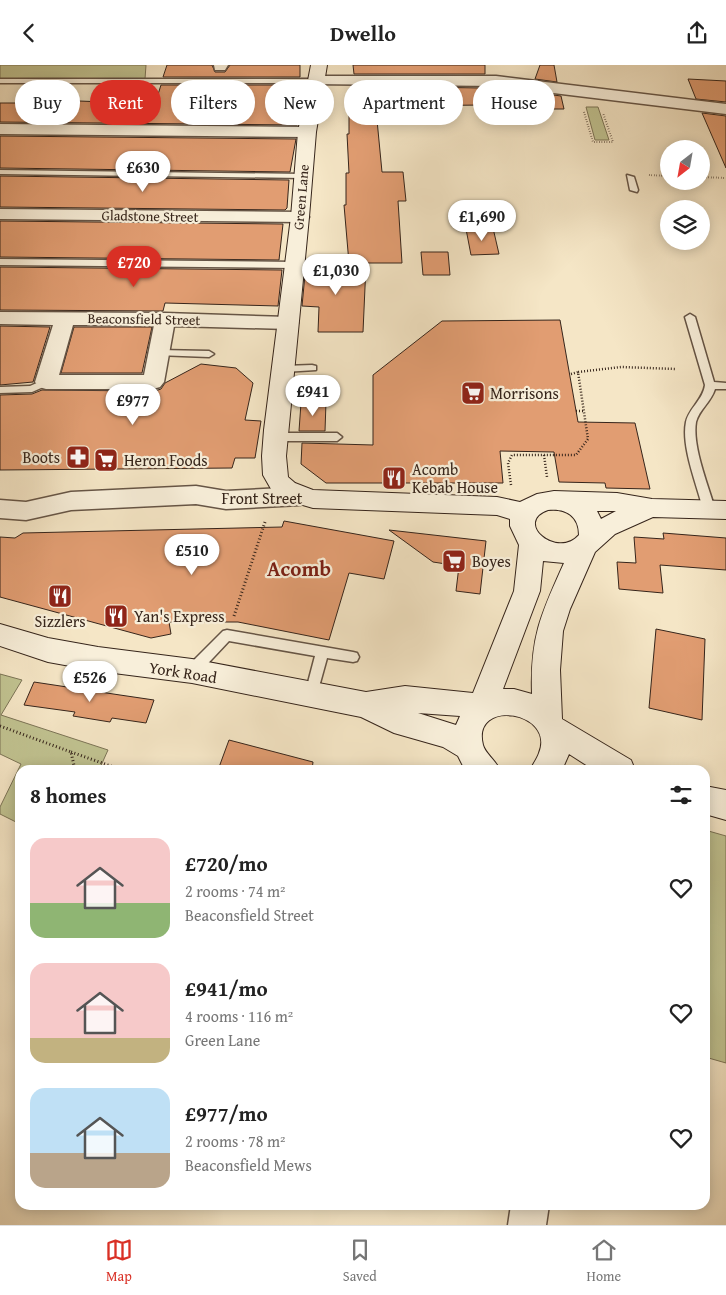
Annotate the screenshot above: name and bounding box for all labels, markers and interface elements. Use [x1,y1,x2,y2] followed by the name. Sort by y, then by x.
[330,17,396,49] text: Dwello
[15,19,43,47] icon: back
[683,19,711,47] icon: share
[15,80,80,125] chip: Buy
[90,80,161,125] chip: Rent
[171,80,255,125] chip: Filters
[265,80,334,125] chip: New
[344,80,463,125] chip: Apartment
[473,80,555,125] chip: House
[660,140,710,190] north arrow
[660,140,710,250] map controls
[113,151,173,193] pin: £630
[126,155,160,179] text: £630
[288,163,314,231] street label: Green Lane
[441,199,523,242] pin: £1,690
[660,200,710,250] button: layers
[459,204,505,228] text: £1,690
[101,205,199,227] street label: Gladstone Street
[104,245,164,288] pin: £720
[117,250,151,274] text: £720
[295,253,377,296] pin: £1,030
[313,258,359,282] text: £1,030
[87,308,201,330] street label: Beaconsfield Street
[283,375,343,417] pin: £941
[296,379,330,403] text: £941
[460,380,486,406] supermarket icon: Morrisons
[490,381,559,405] place label: Morrisons
[103,383,163,426] pin: £977
[116,388,150,412] text: £977
[65,444,91,470] pharmacy icon: Boots
[23,445,60,469] place label: Boots
[93,447,119,473] supermarket icon: Heron Foods
[124,448,208,472] place label: Heron Foods
[412,457,498,499] place label: Acomb Kebab House
[381,465,407,491] restaurant icon: Acomb Kebab House
[222,486,303,510] street label: Front Street
[162,533,222,576] pin: £510
[175,538,209,562] text: £510
[441,548,467,574] supermarket icon: Boyes
[472,549,511,573] place label: Boyes
[267,553,331,584] district label: Acomb
[47,583,73,609] restaurant icon: Sizzlers
[103,603,129,629] restaurant icon: Yan's Express
[134,604,225,628] place label: Yan's Express
[34,609,86,633] place label: Sizzlers
[147,655,219,689] street label: York Road
[60,661,120,703] pin: £526
[73,665,107,689] text: £526
[30,780,106,811] text: 8 homes
[667,781,695,809] icon: filters
[185,848,268,879] text: £720/mo
[70,858,130,918] icon: home
[667,874,695,902] icon: heart
[185,879,285,903] text: 2 rooms · 74 m²
[185,903,314,927] text: Beaconsfield Street
[185,973,268,1004] text: £941/mo
[70,983,130,1043] icon: home
[667,999,695,1027] icon: heart
[185,1004,293,1028] text: 4 rooms · 116 m²
[185,1028,260,1052] text: Green Lane
[185,1098,268,1129] text: £977/mo
[70,1108,130,1168] icon: home
[667,1124,695,1152] icon: heart
[185,1129,285,1153] text: 2 rooms · 78 m²
[185,1153,312,1177] text: Beaconsfield Mews
[105,1236,133,1286] tab: Map
[343,1236,377,1286] tab: Saved
[587,1236,621,1286] tab: Home

